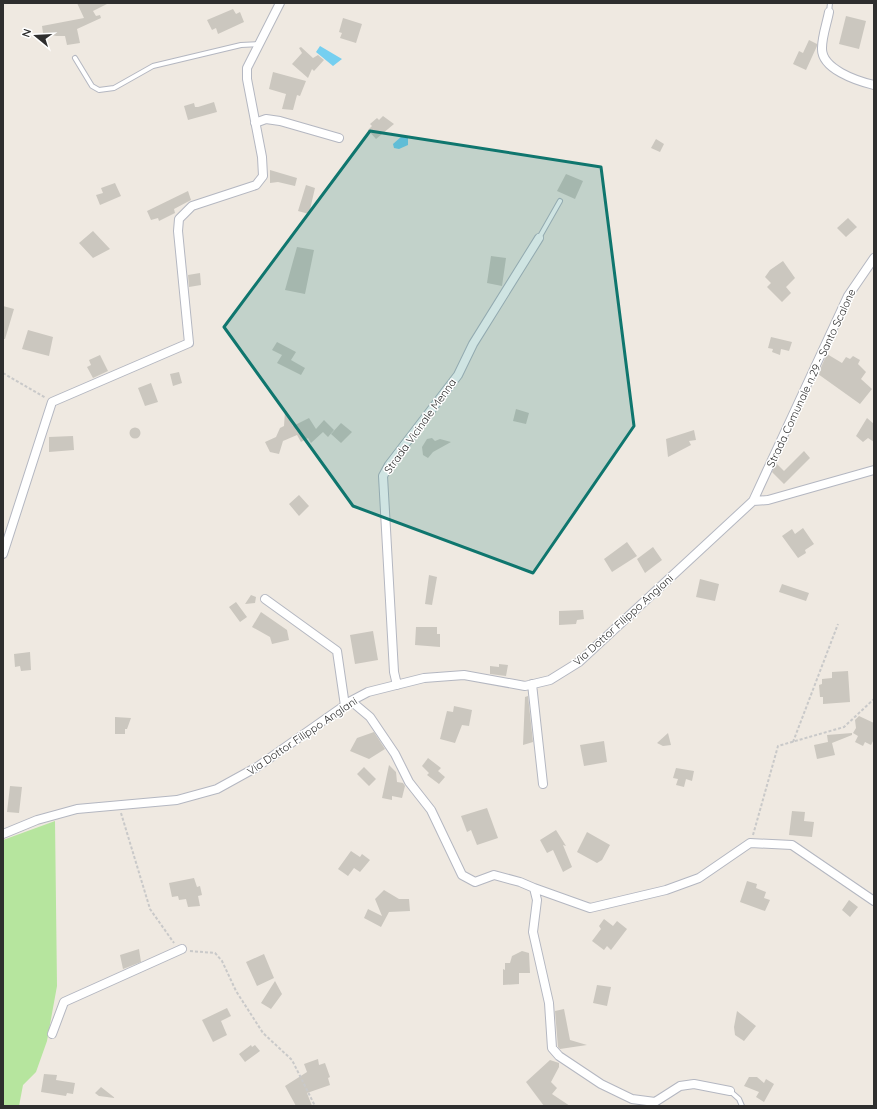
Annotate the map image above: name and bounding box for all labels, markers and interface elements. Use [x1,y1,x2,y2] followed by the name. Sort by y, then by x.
[16,16,56,56] north arrow
[19,27,34,39] text: N
[763,286,859,470] street label: Strada Comunale n.29 - Santo Scalone
[381,376,459,476] street label: Strada Vicinale Menna
[570,571,676,669] street label: Via Dottor Filippo Anglani
[244,694,360,778] street label: Via Dottor Filippo Anglani

